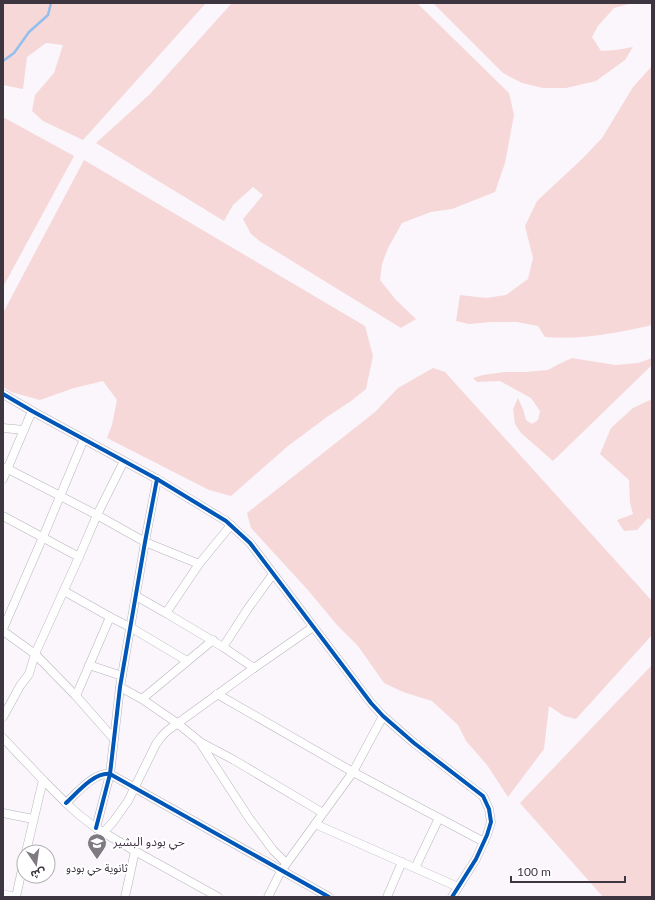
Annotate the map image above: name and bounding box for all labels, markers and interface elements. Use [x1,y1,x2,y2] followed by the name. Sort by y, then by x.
[86,832,108,860] school or university icon: ثانوية حي بودو
[112,834,185,851] district label: حي بودو البشير
[16,844,56,884] north arrow
[511,858,625,884] scale bar
[66,861,128,877] place label: ثانوية حي بودو
[517,864,551,879] text: 100 m
[29,865,47,882] text: ش

